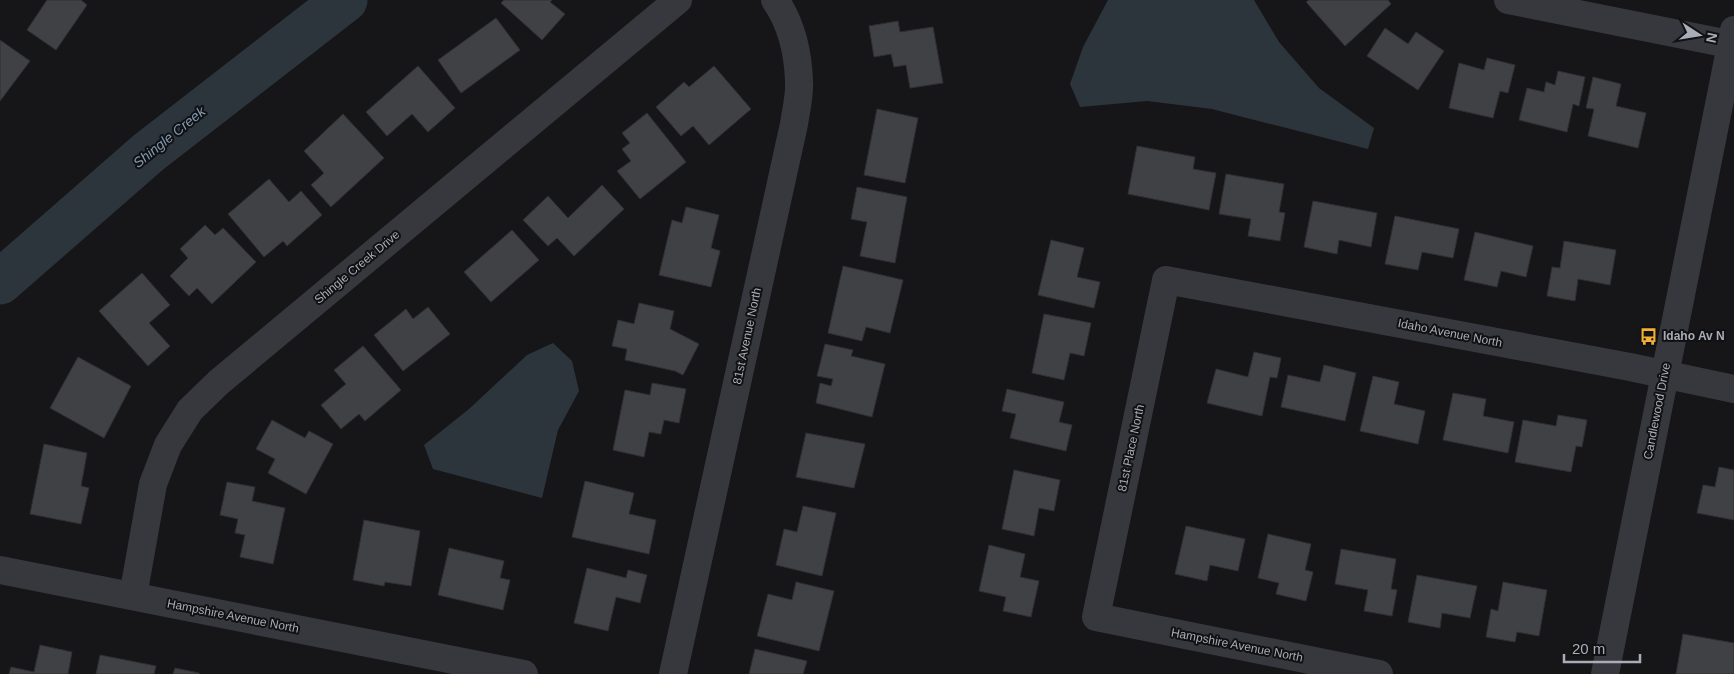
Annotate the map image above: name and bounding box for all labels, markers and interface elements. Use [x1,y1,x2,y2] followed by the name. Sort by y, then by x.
[1674,10,1724,60] north arrow
[1703,31,1721,44] text: N
[130,102,209,171] water label: Shingle Creek
[312,227,403,307] street label: Shingle Creek Drive
[730,286,764,386] street label: 81st Avenue North
[1397,316,1503,350] street label: Idaho Avenue North
[1639,326,1659,346] bus stop icon: Idaho Av N
[1663,329,1725,343] place label: Idaho Av N
[1641,361,1673,460] street label: Candlewood Drive
[1115,403,1147,493] street label: 81st Place North
[166,596,300,636] street label: Hampshire Avenue North
[1170,625,1304,665] street label: Hampshire Avenue North
[1564,632,1640,664] scale bar
[1572,640,1605,657] text: 20 m

